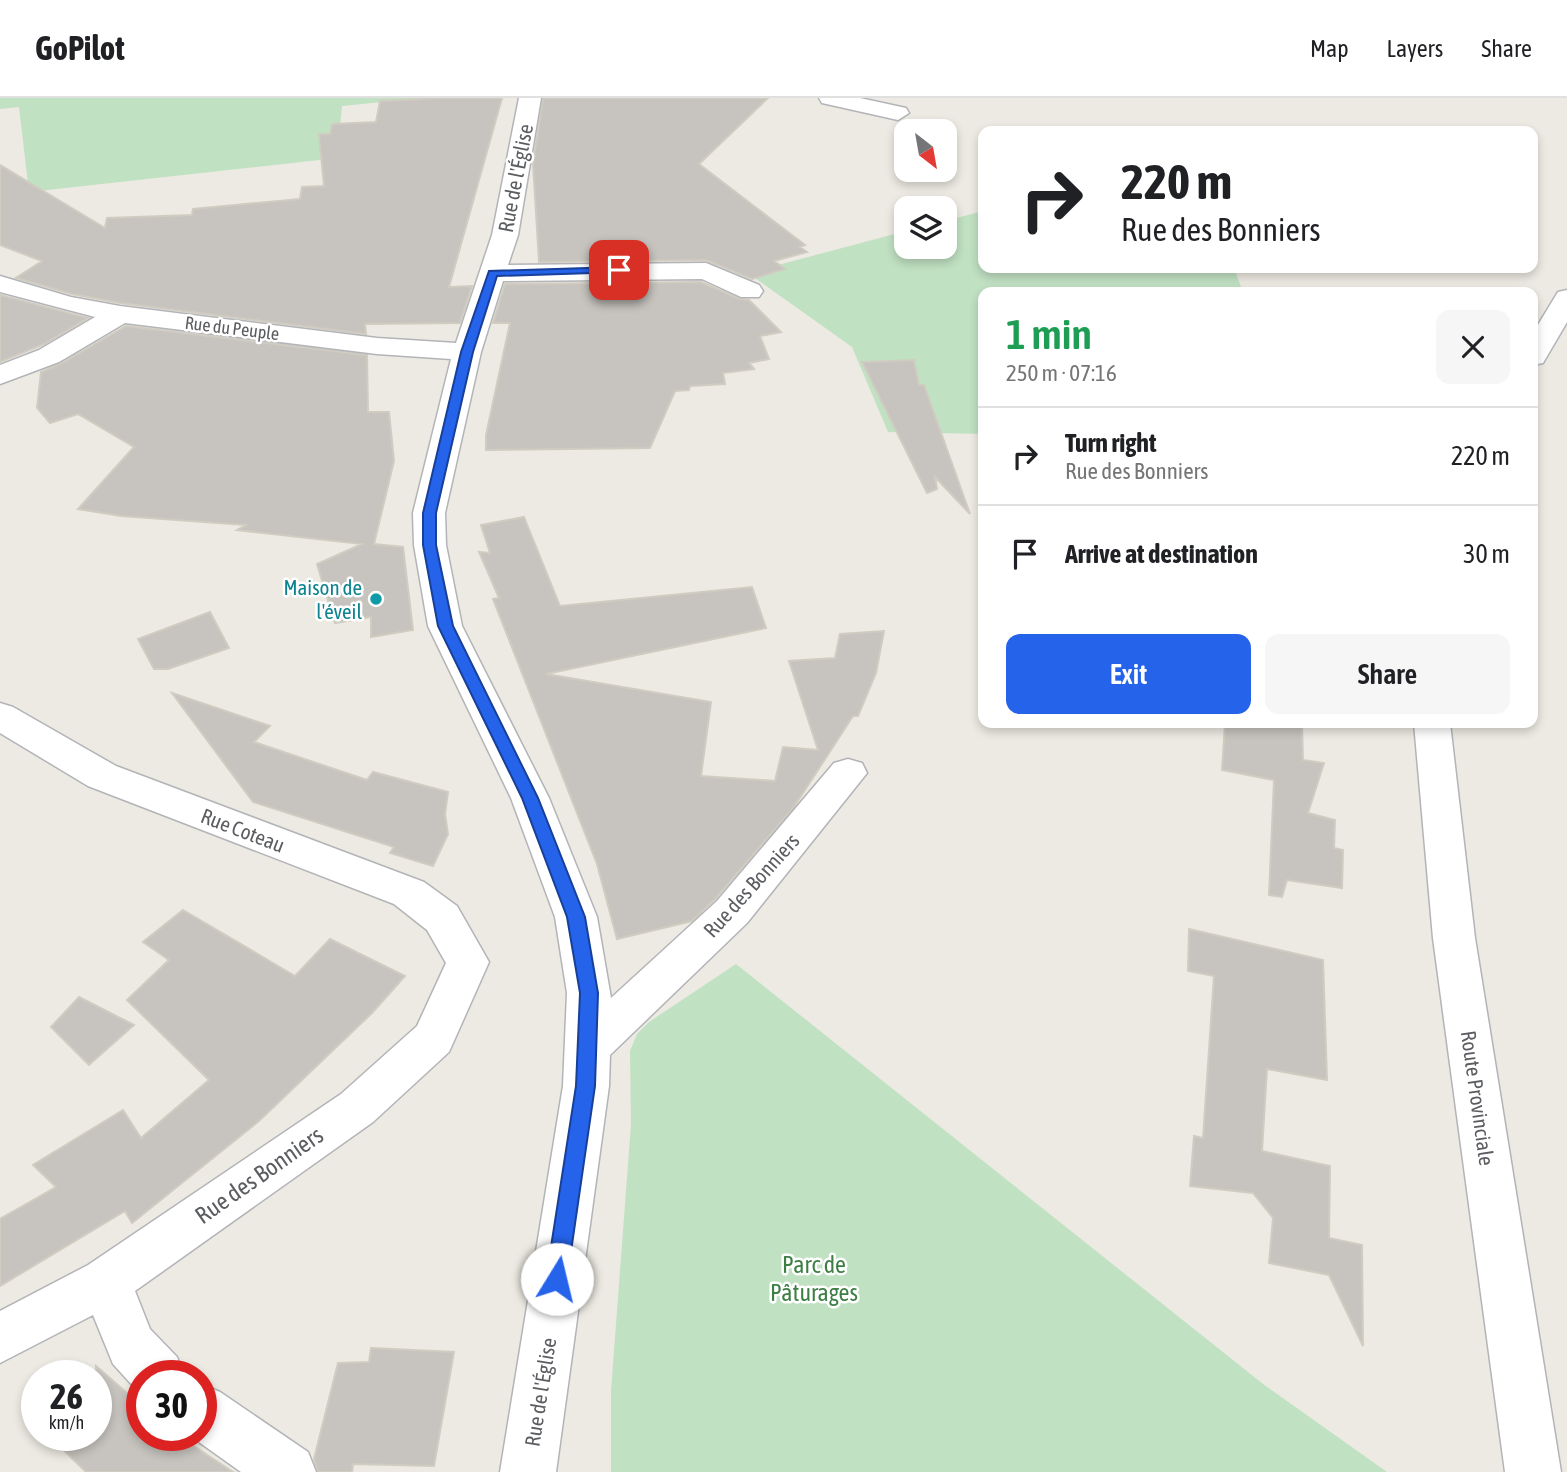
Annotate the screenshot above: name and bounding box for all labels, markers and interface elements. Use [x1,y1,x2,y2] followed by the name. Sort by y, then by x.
[35,29,125,67] text: GoPilot
[1310,35,1349,62] text: Map
[1387,35,1443,62] text: Layers
[1481,35,1532,62] text: Share
[894,119,957,182] north arrow
[894,119,957,259] map controls
[493,122,537,234] street label: Rue de l'Église
[1121,153,1232,209] text: 220 m
[1006,154,1097,245] icon: right
[894,196,957,259] button: layers
[1121,211,1321,248] text: Rue des Bonniers
[589,240,649,300] pin
[600,251,638,289] icon: arrive
[1006,310,1092,358] text: 1 min
[1436,310,1510,384] button: close
[184,312,280,344] street label: Rue du Peuple
[1006,360,1117,386] text: 250 m · 07:16
[1065,428,1156,458] text: Turn right
[1006,437,1044,475] icon: right
[1451,441,1510,471] text: 220 m
[1065,458,1208,484] text: Rue des Bonniers
[1006,535,1044,573] icon: arrive
[1065,539,1258,569] text: Arrive at destination
[1463,539,1510,569] text: 30 m
[284,575,362,623] place label: Maison de l'éveil
[368,591,384,607] marker: Maison de l'éveil
[1006,634,1251,714] button: Exit
[1265,634,1510,714] button: Share
[198,803,288,857] street label: Rue Coteau
[698,828,804,942] street label: Rue des Bonniers
[1457,1029,1499,1167] street label: Route Provinciale
[190,1121,328,1229] street label: Rue des Bonniers
[520,1242,594,1316] position arrow
[770,1251,858,1306] park label: Parc de Pâturages
[520,1336,560,1448] street label: Rue de l'Église
[126,1360,217,1451] speed limit sign: 30
[50,1376,83,1416] text: 26
[49,1412,84,1433] text: km/h

